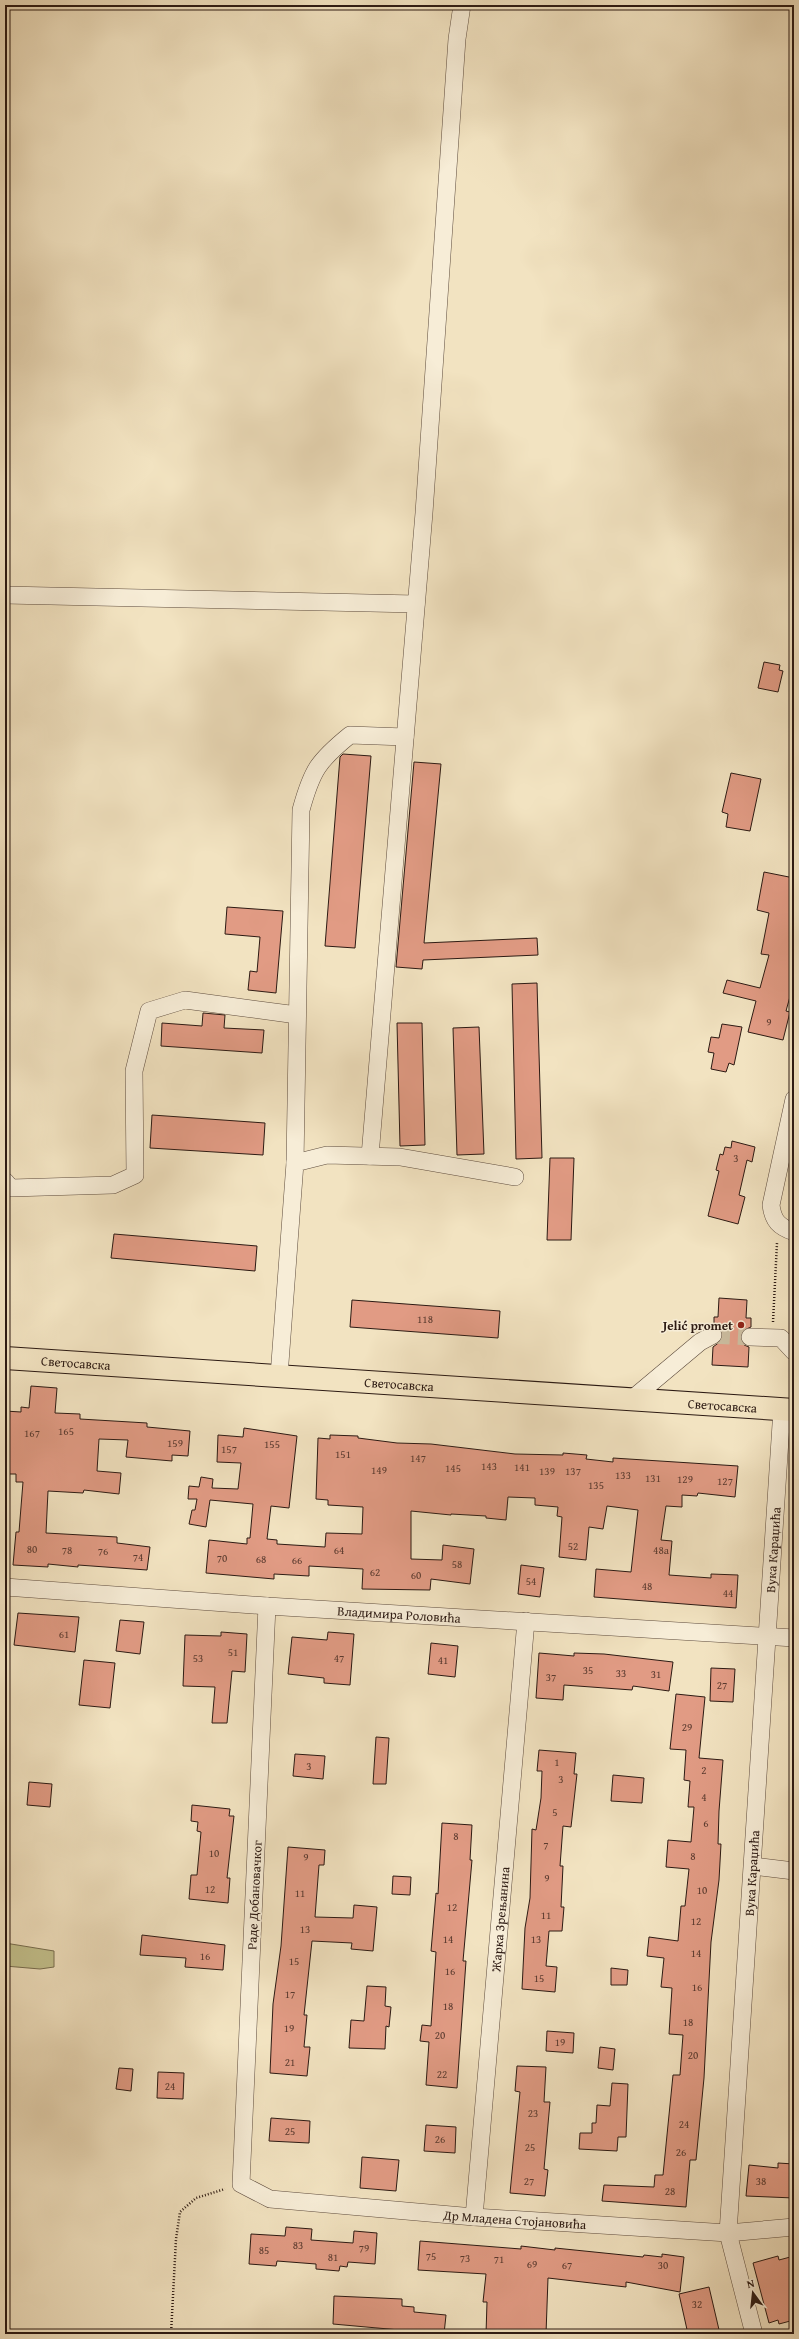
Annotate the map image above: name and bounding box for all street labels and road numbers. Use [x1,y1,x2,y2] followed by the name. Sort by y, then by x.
[40,1351,112,1375] street label: Светосавска
[364,1373,435,1396] street label: Светосавска
[687,1394,759,1418] street label: Светосавска
[761,1506,786,1593] street label: Вука Караџића
[337,1601,462,1628] street label: Владимира Роловића
[740,1829,764,1917] street label: Вука Караџића
[242,1839,267,1950] street label: Раде Добановачког
[486,1865,515,1974] street label: Жарка Зрењанина
[442,2205,588,2234] street label: Др Младена Стојановића

